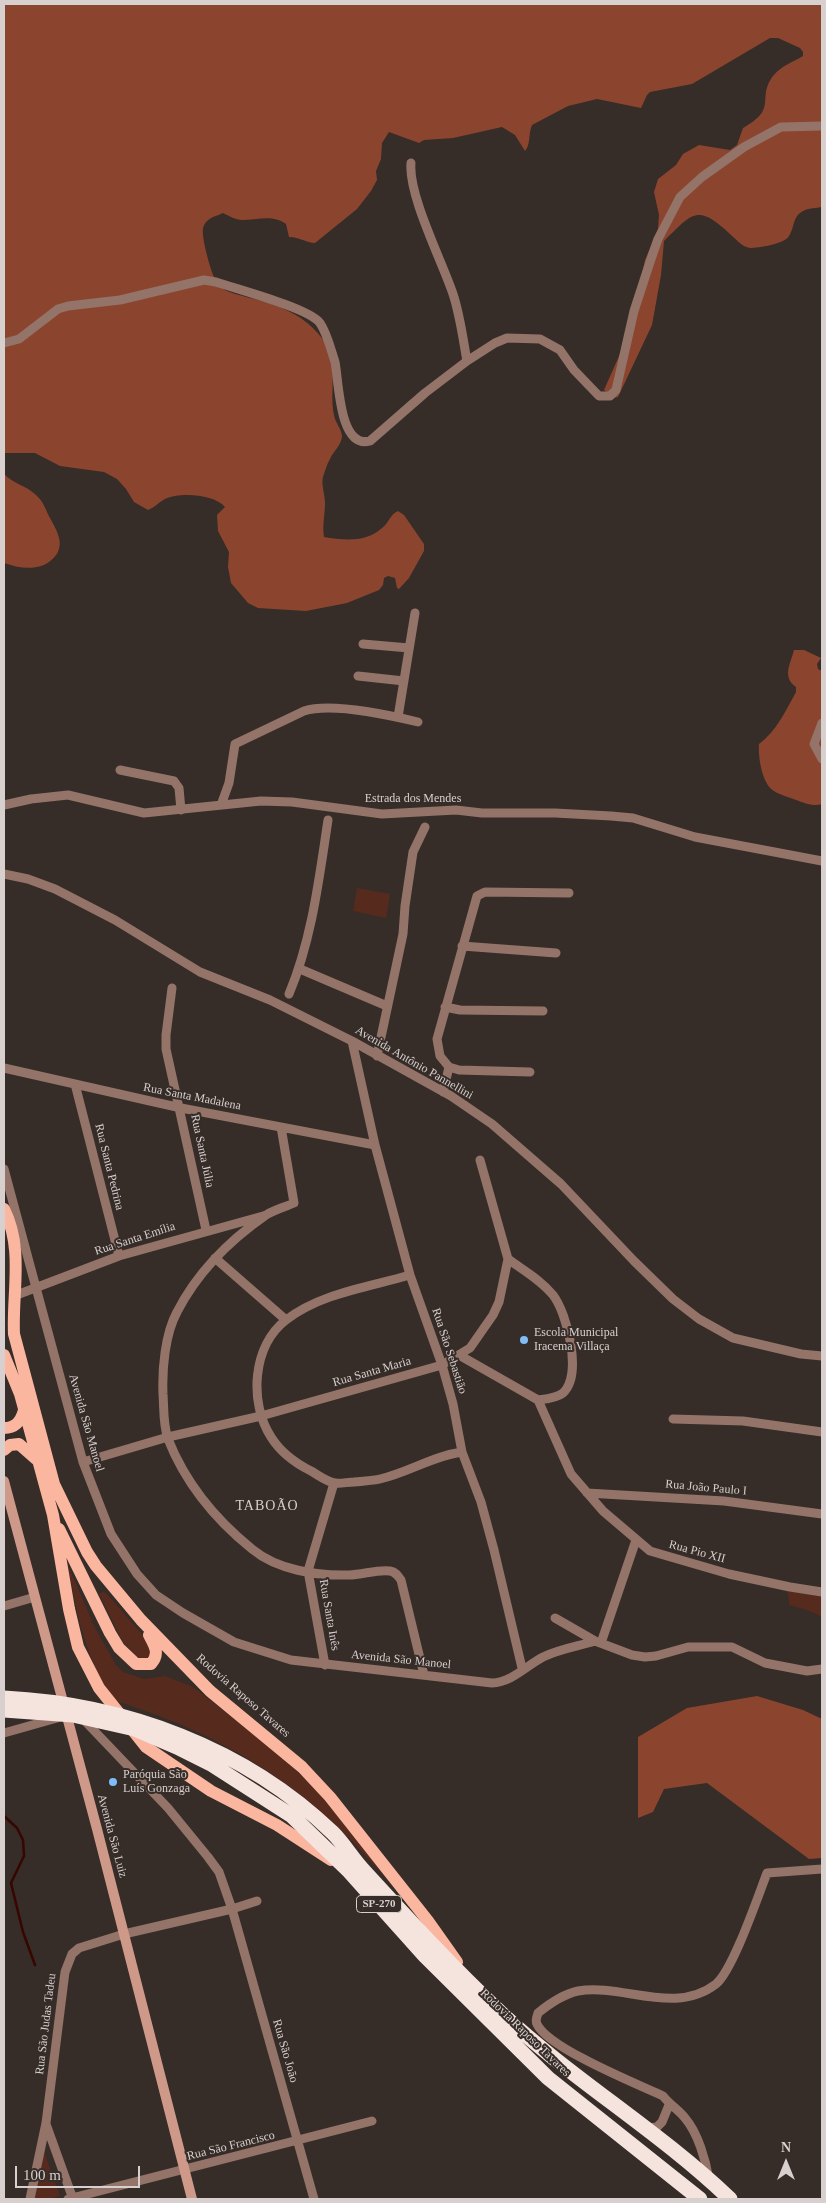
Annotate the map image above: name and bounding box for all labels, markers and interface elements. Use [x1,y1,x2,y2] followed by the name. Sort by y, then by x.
[365,792,461,806] street label: Estrada dos Mendes
[352,1023,476,1103] street label: Avenida Antônio Pannellini
[142,1080,242,1114] street label: Rua Santa Madalena
[187,1113,217,1189] street label: Rua Santa Júlia
[91,1122,127,1212] street label: Rua Santa Pedrina
[93,1219,177,1259] street label: Rua Santa Emília
[428,1306,470,1396] street label: Rua São Sebastião
[534,1326,618,1354] place label: Escola Municipal Iracema Villaça
[518,1334,530,1346] marker: Escola Municipal Iracema Villaça
[331,1354,413,1390] street label: Rua Santa Maria
[65,1373,107,1473] street label: Avenida São Manoel
[665,1477,747,1499] street label: Rua João Paulo I
[235,1498,299,1514] district label: TABOÃO
[667,1538,727,1566] street label: Rua Pio XII
[316,1578,342,1652] street label: Rua Santa Inês
[350,1648,452,1672] street label: Avenida São Manoel
[193,1651,293,1741] street label: Rodovia Raposo Tavares
[123,1768,190,1796] place label: Paróquia São Luís Gonzaga
[107,1776,119,1788] marker: Paróquia São Luís Gonzaga
[94,1793,130,1879] street label: Avenida São Luiz
[356,1896,402,1912] road number: SP-270
[33,1972,59,2076] street label: Rua São Judas Tadeu
[477,1986,573,2080] street label: Rodovia Raposo Tavares
[269,2018,301,2084] street label: Rua São João
[186,2128,276,2164] street label: Rua São Francisco
[761,2138,811,2188] north arrow
[781,2140,791,2155] text: N
[18,2156,142,2188] scale bar
[23,2167,61,2183] text: 100 m

